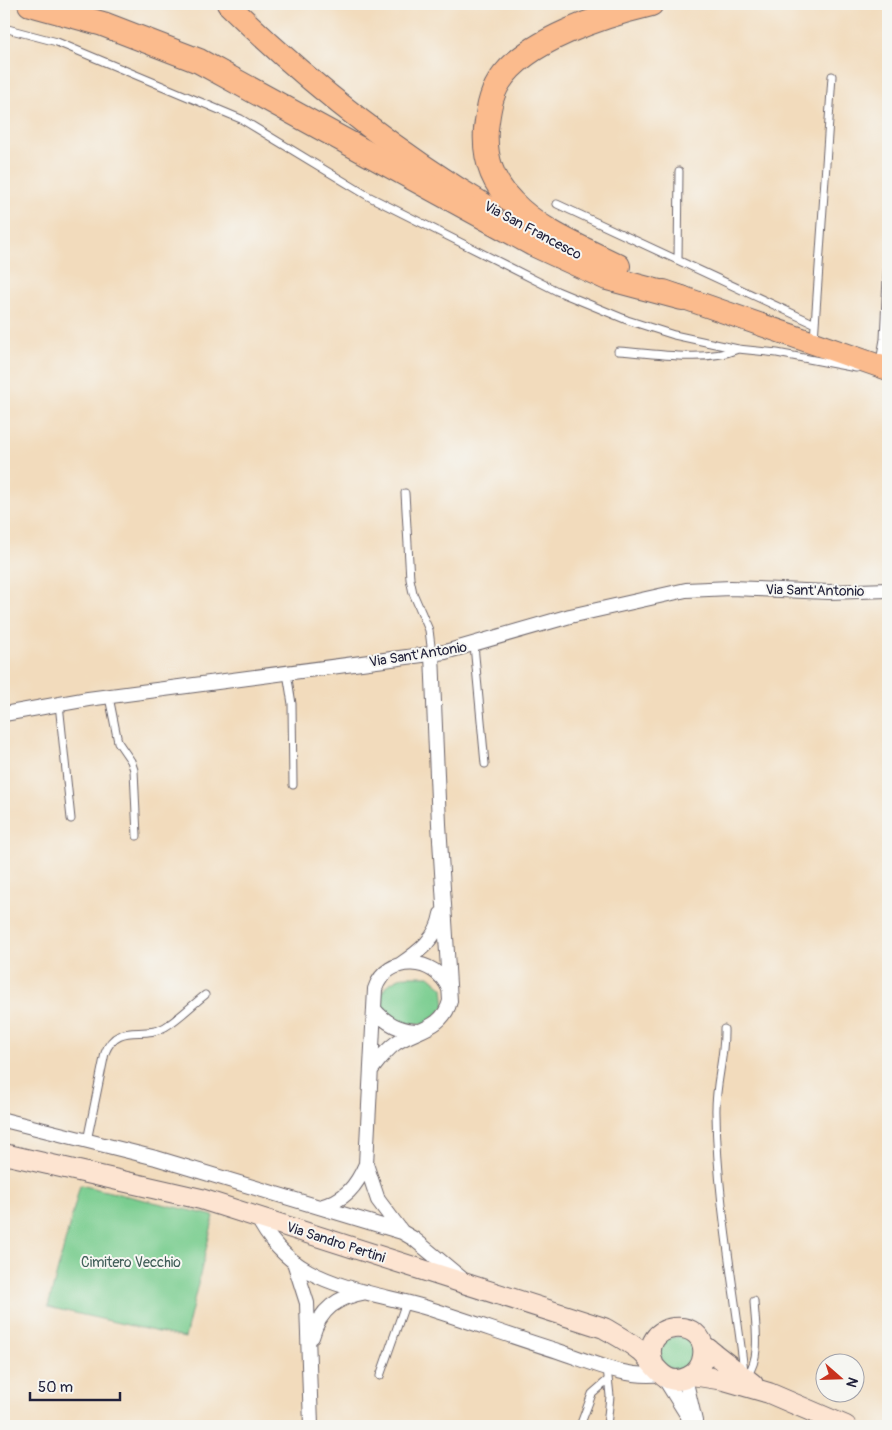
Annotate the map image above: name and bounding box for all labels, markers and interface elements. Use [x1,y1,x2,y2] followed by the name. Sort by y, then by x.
[481,198,585,264] street label: Via San Francesco
[765,581,865,600] street label: Via Sant'Antonio
[368,638,469,671] street label: Via Sant'Antonio
[284,1219,388,1267] street label: Via Sandro Pertini
[81,1254,181,1271] park label: Cimitero Vecchio
[814,1352,864,1402] north arrow
[30,1370,120,1402] scale bar
[842,1375,861,1390] text: N
[38,1378,73,1397] text: 50 m

